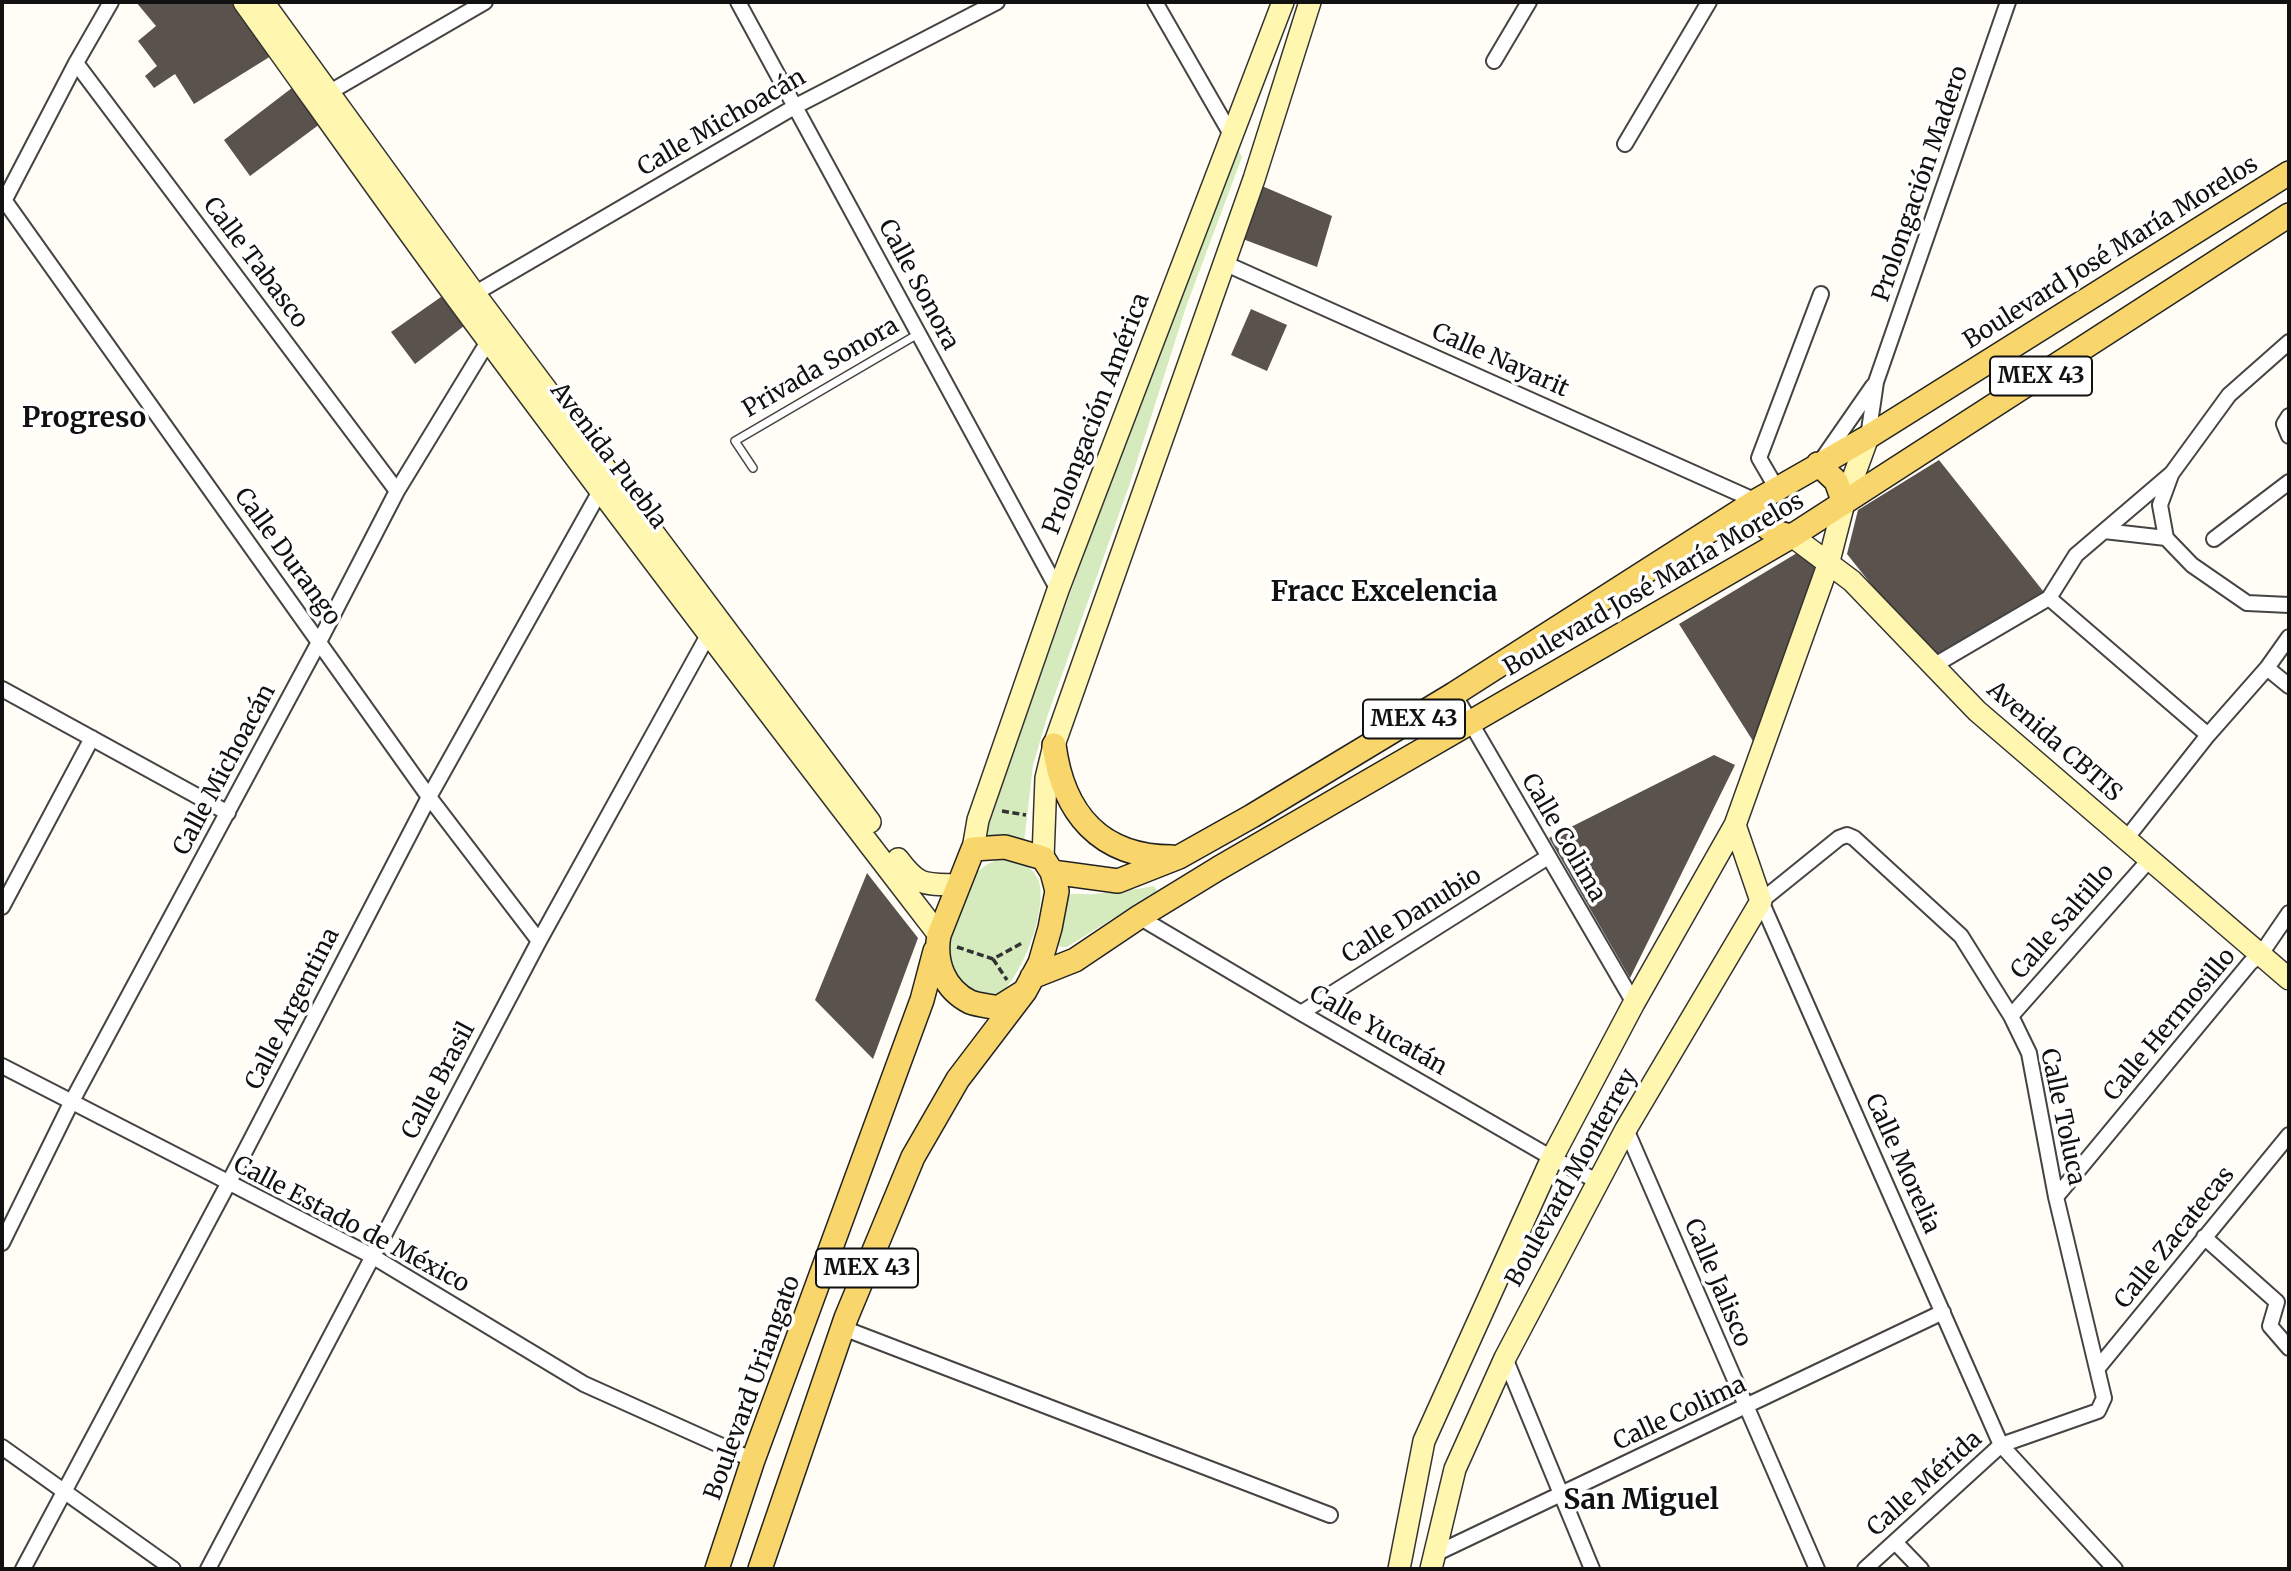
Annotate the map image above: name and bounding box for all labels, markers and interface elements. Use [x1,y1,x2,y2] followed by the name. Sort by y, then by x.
[1867,62,1975,306] street label: Prolongación Madero
[633,63,811,183] street label: Calle Michoacán
[1958,150,2264,356] street label: Boulevard José María Morelos
[196,192,314,334] street label: Calle Tabasco
[872,215,964,355] street label: Calle Sonora
[1038,289,1156,539] street label: Prolongación América
[738,312,904,424] street label: Privada Sonora
[1427,318,1573,404] street label: Calle Nayarit
[1990,356,2092,396] road number: MEX 43
[544,377,672,535] street label: Avenida Puebla
[22,402,146,436] district label: Progreso
[228,483,346,631] street label: Calle Durango
[1499,487,1809,683] street label: Boulevard José María Morelos
[1270,576,1498,610] district label: Fracc Excelencia
[1981,676,2127,808] street label: Avenida CBTIS
[168,680,282,860] street label: Calle Michoacán
[1363,699,1465,738] road number: MEX 43
[1515,769,1611,907] street label: Calle Colima
[2005,859,2121,985] street label: Calle Saltillo
[1337,862,1487,970] street label: Calle Danubio
[240,923,346,1095] street label: Calle Argentina
[2098,943,2242,1107] street label: Calle Hermosillo
[1304,980,1452,1082] street label: Calle Yucatán
[396,1018,482,1144] street label: Calle Brasil
[2033,1046,2091,1188] street label: Calle Toluca
[1500,1064,1644,1292] street label: Boulevard Monterrey
[1858,1090,1946,1238] street label: Calle Morelia
[228,1151,474,1299] street label: Calle Estado de México
[2109,1161,2241,1315] street label: Calle Zacatecas
[1677,1215,1757,1351] street label: Calle Jalisco
[816,1248,918,1288] road number: MEX 43
[699,1272,807,1504] street label: Boulevard Uriangato
[1609,1371,1751,1457] street label: Calle Colima
[1862,1425,1988,1543] street label: Calle Mérida
[1563,1484,1719,1518] district label: San Miguel

